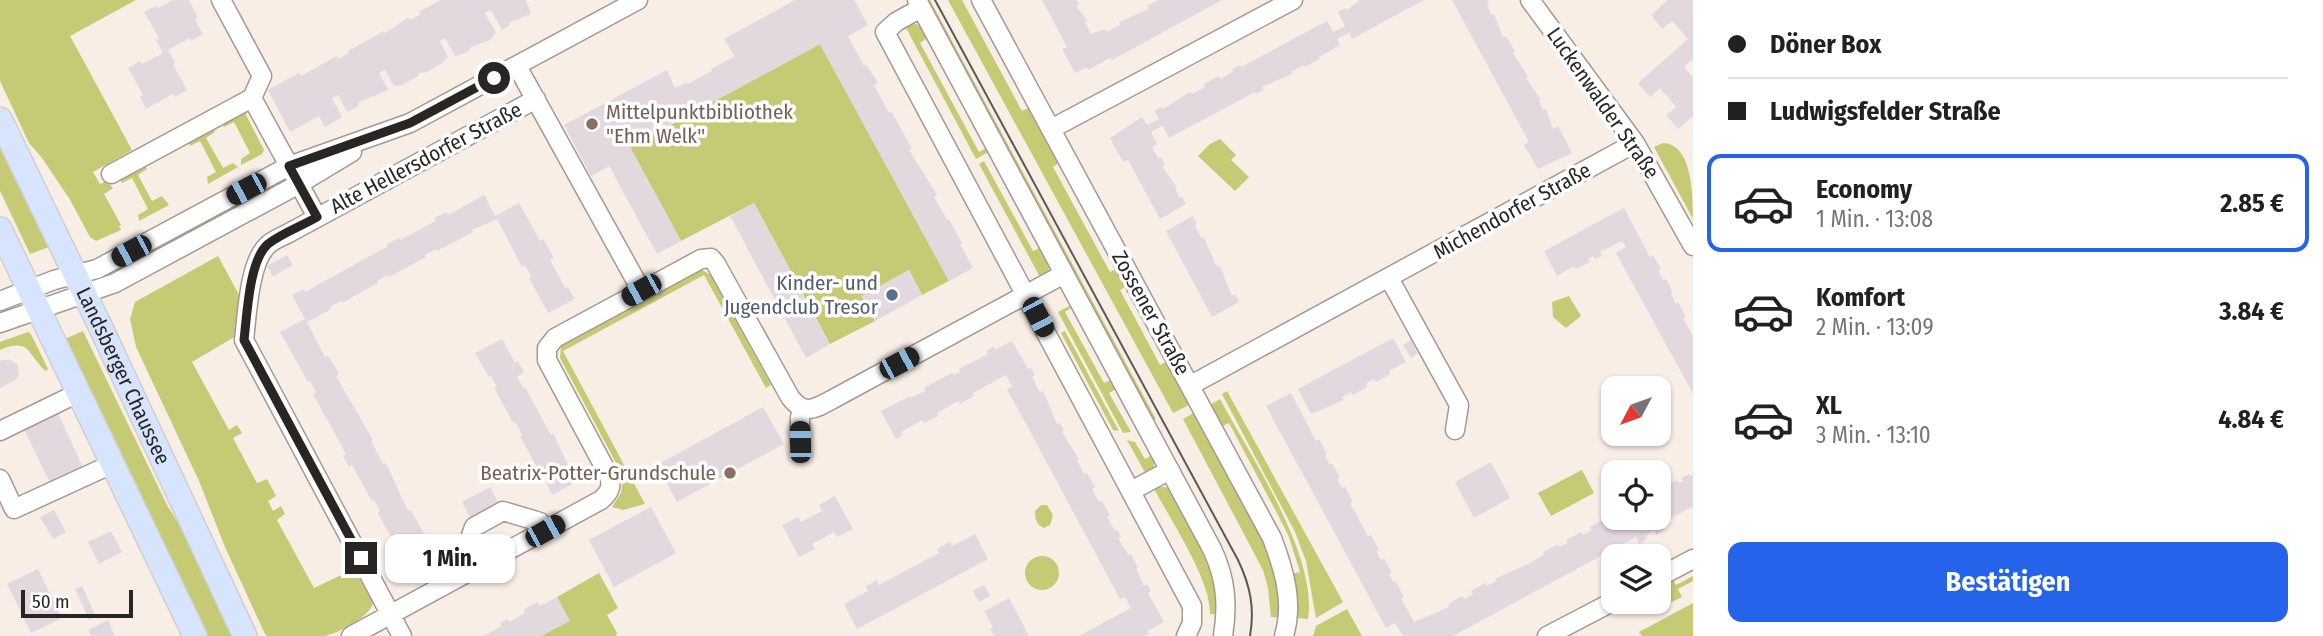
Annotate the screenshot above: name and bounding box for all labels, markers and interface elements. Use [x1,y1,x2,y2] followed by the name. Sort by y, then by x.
[1541,22,1665,184] street label: Luckenwalder Straße
[1770,29,1881,60] text: Döner Box
[478,62,510,94] route start
[326,96,526,220] street label: Alte Hellersdorfer Straße
[1770,96,2001,127] text: Ludwigsfelder Straße
[606,99,793,149] place label: Mittelpunktbibliothek "Ehm Welk"
[584,116,600,132] marker: Mittelpunktbibliothek "Ehm Welk"
[1429,157,1595,265] street label: Michendorfer Straße
[223,170,270,208] car
[1732,172,1795,235] icon: car
[1816,174,1912,205] text: Economy
[2220,188,2284,219] text: 2.85 €
[1816,205,1933,233] text: 1 Min. · 13:08
[108,232,155,270] car
[1106,246,1196,380] street label: Zossener Straße
[724,270,879,320] place label: Kinder- und Jugendclub Tresor
[618,271,665,309] car
[1732,280,1795,343] icon: car
[1816,282,1905,313] text: Komfort
[70,283,176,469] street label: Landsberger Chaussee
[884,287,900,303] marker: Kinder- und Jugendclub Tresor
[1019,294,1058,340] car
[2219,296,2284,327] text: 3.84 €
[1816,313,1934,341] text: 2 Min. · 13:09
[876,344,923,382] car
[1601,376,1671,446] north arrow
[1601,376,1671,614] map controls
[1732,388,1795,451] icon: car
[1816,390,1842,421] text: XL
[2218,404,2284,435] text: 4.84 €
[790,421,811,463] car
[1816,421,1931,449] text: 3 Min. · 13:10
[480,460,716,486] place label: Beatrix-Potter-Grundschule
[1601,460,1671,530] button: locate
[722,465,738,481] marker: Beatrix-Potter-Grundschule
[522,512,569,550] car
[386,534,515,582] callout: 1 Min.
[345,542,377,574] route end
[1728,542,2288,622] button: Bestätigen
[423,544,477,572] text: 1 Min.
[1601,544,1671,614] button: layers
[21,587,133,619] scale bar
[32,590,70,613] text: 50 m

